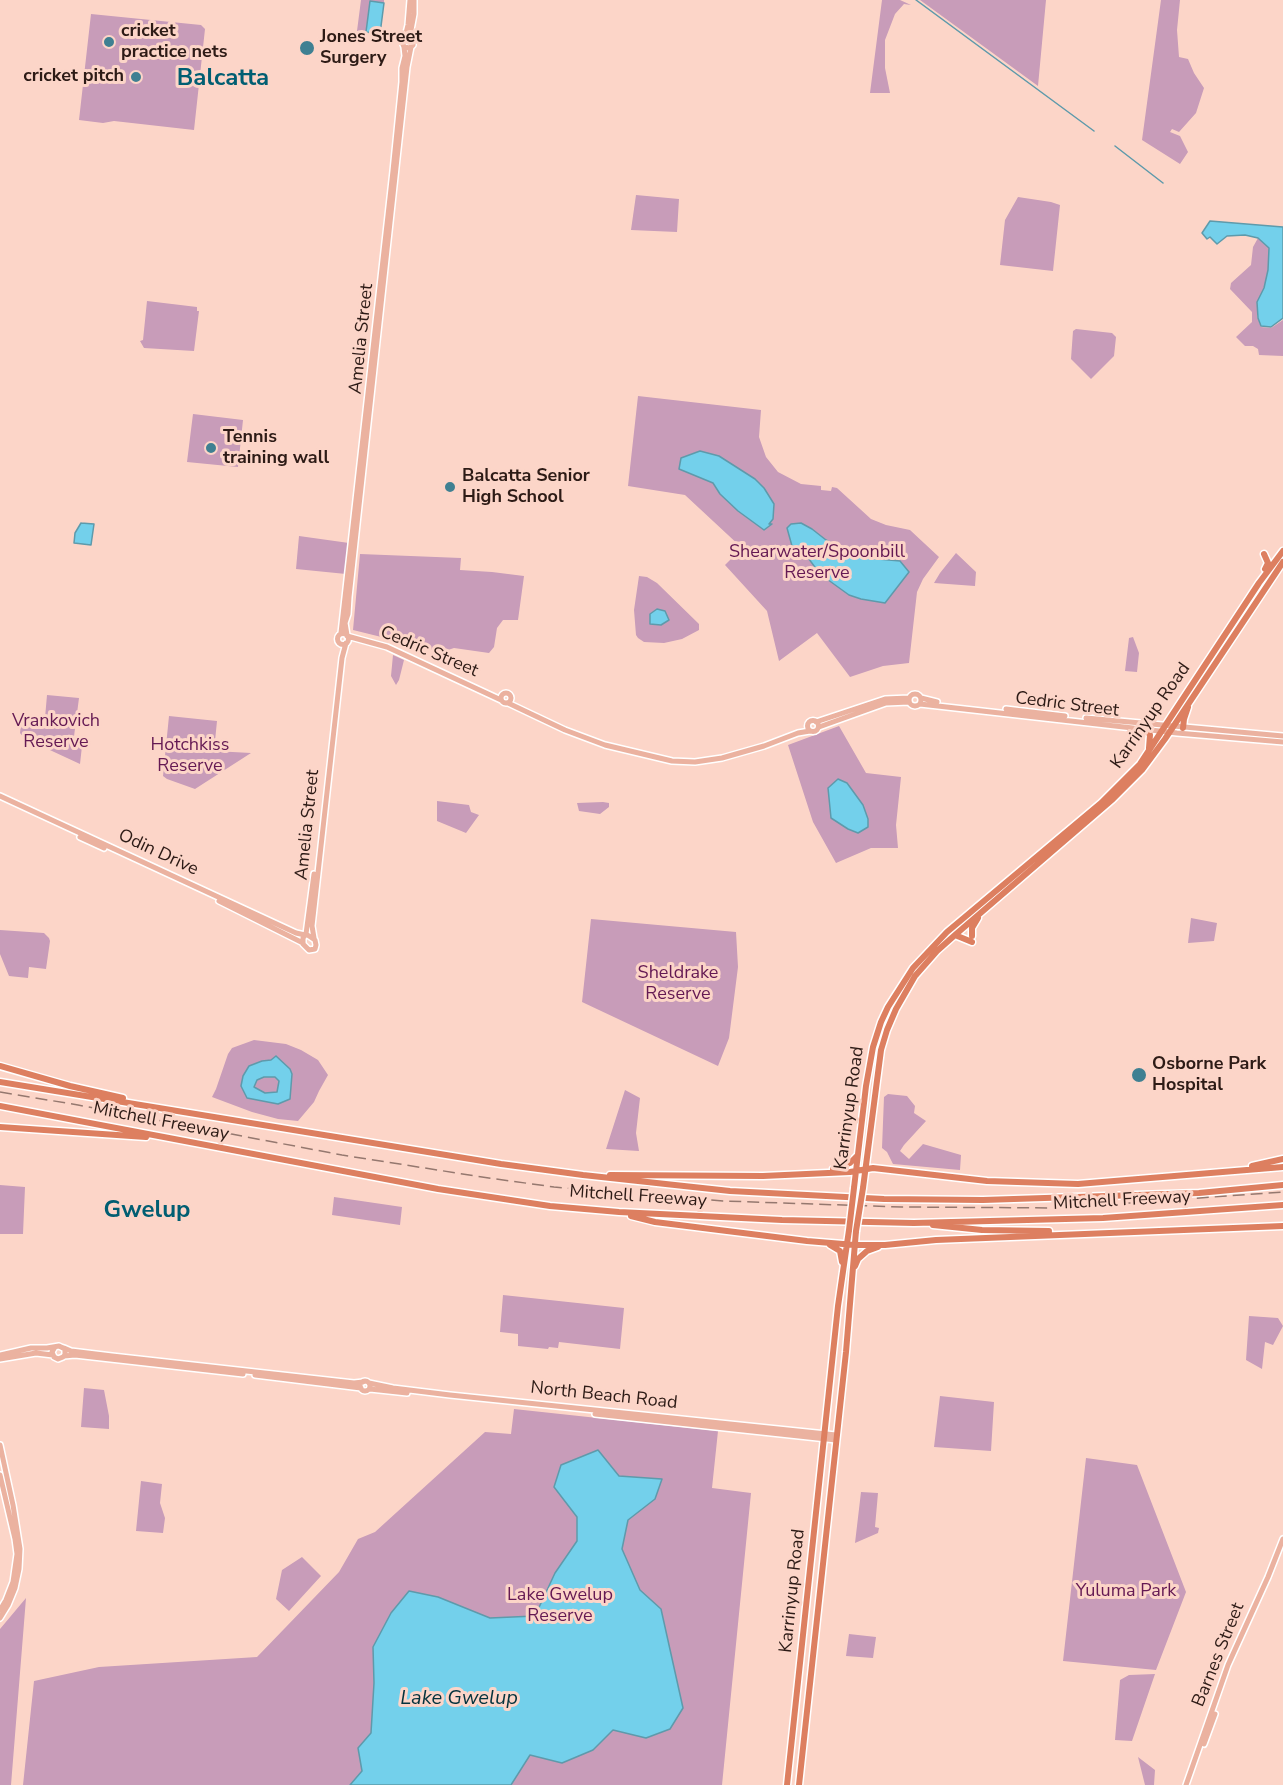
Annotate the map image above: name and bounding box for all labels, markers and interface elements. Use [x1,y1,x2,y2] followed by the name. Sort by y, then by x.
[121,21,228,63] place label: cricket practice nets
[320,27,422,70] place label: Jones Street Surgery
[102,35,116,49] marker: cricket practice nets
[298,39,316,57] marker: Jones Street Surgery
[177,65,269,93] district label: Balcatta
[23,66,124,88] place label: cricket pitch
[129,70,143,84] marker: cricket pitch
[345,283,379,395] street label: Amelia Street
[223,427,329,470] place label: Tennis training wall
[204,441,218,455] marker: Tennis training wall
[462,466,590,508] place label: Balcatta Senior High School
[443,480,457,494] marker: Balcatta Senior High School
[729,542,905,584] park label: Shearwater/Spoonbill Reserve
[377,622,481,682] street label: Cedric Street
[1106,659,1196,773] street label: Karrinyup Road
[1014,688,1120,722] street label: Cedric Street
[12,711,100,754] park label: Vrankovich Reserve
[151,735,229,777] park label: Hotchkiss Reserve
[291,769,325,881] street label: Amelia Street
[114,825,202,881] street label: Odin Drive
[638,963,718,1006] park label: Sheldrake Reserve
[831,1045,869,1171] street label: Karrinyup Road
[1152,1054,1266,1096] place label: Osborne Park Hospital
[1130,1066,1148,1084] marker: Osborne Park Hospital
[91,1098,231,1146] street label: Mitchell Freeway
[568,1181,708,1213] street label: Mitchell Freeway
[1053,1187,1191,1215] street label: Mitchell Freeway
[104,1197,190,1225] district label: Gwelup
[529,1378,679,1414] street label: North Beach Road
[776,1528,810,1654] street label: Karrinyup Road
[1076,1581,1176,1603] park label: Yuluma Park
[507,1585,613,1628] park label: Lake Gwelup Reserve
[1188,1600,1250,1710] street label: Barnes Street
[400,1687,518,1711] water label: Lake Gwelup

